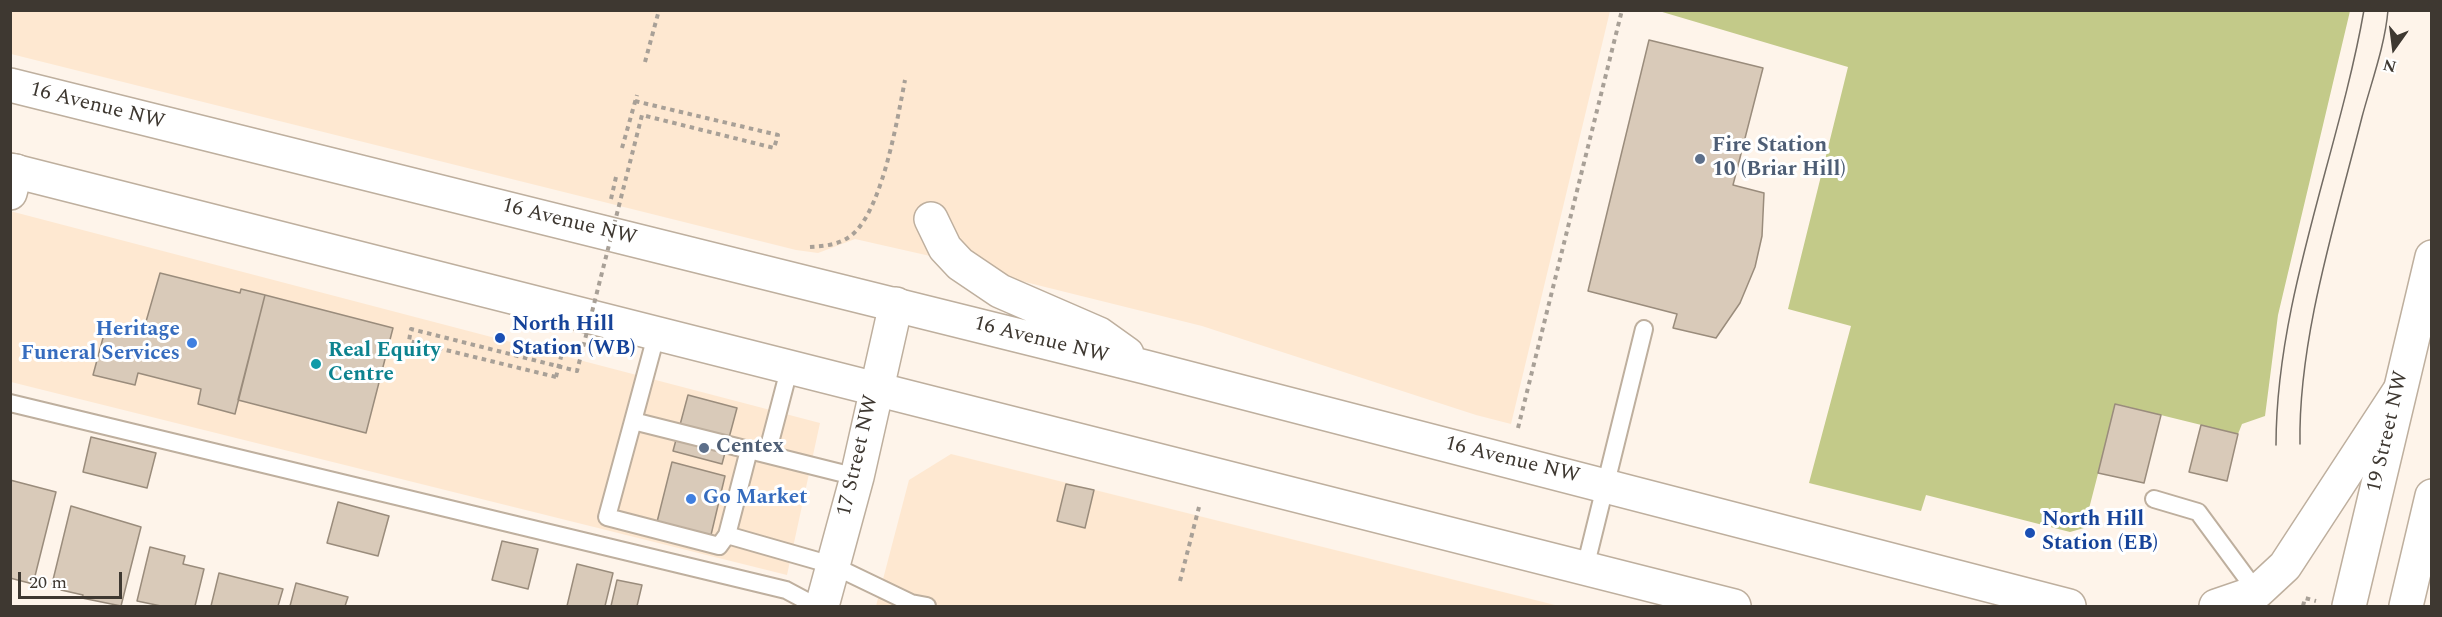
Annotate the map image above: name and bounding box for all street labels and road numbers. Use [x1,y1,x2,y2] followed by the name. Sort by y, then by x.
[27,78,167,136] street label: 16 Avenue NW
[499,194,639,252] street label: 16 Avenue NW
[971,312,1111,370] street label: 16 Avenue NW
[2363,369,2415,495] street label: 19 Street NW
[833,393,885,519] street label: 17 Street NW
[1442,432,1582,490] street label: 16 Avenue NW

